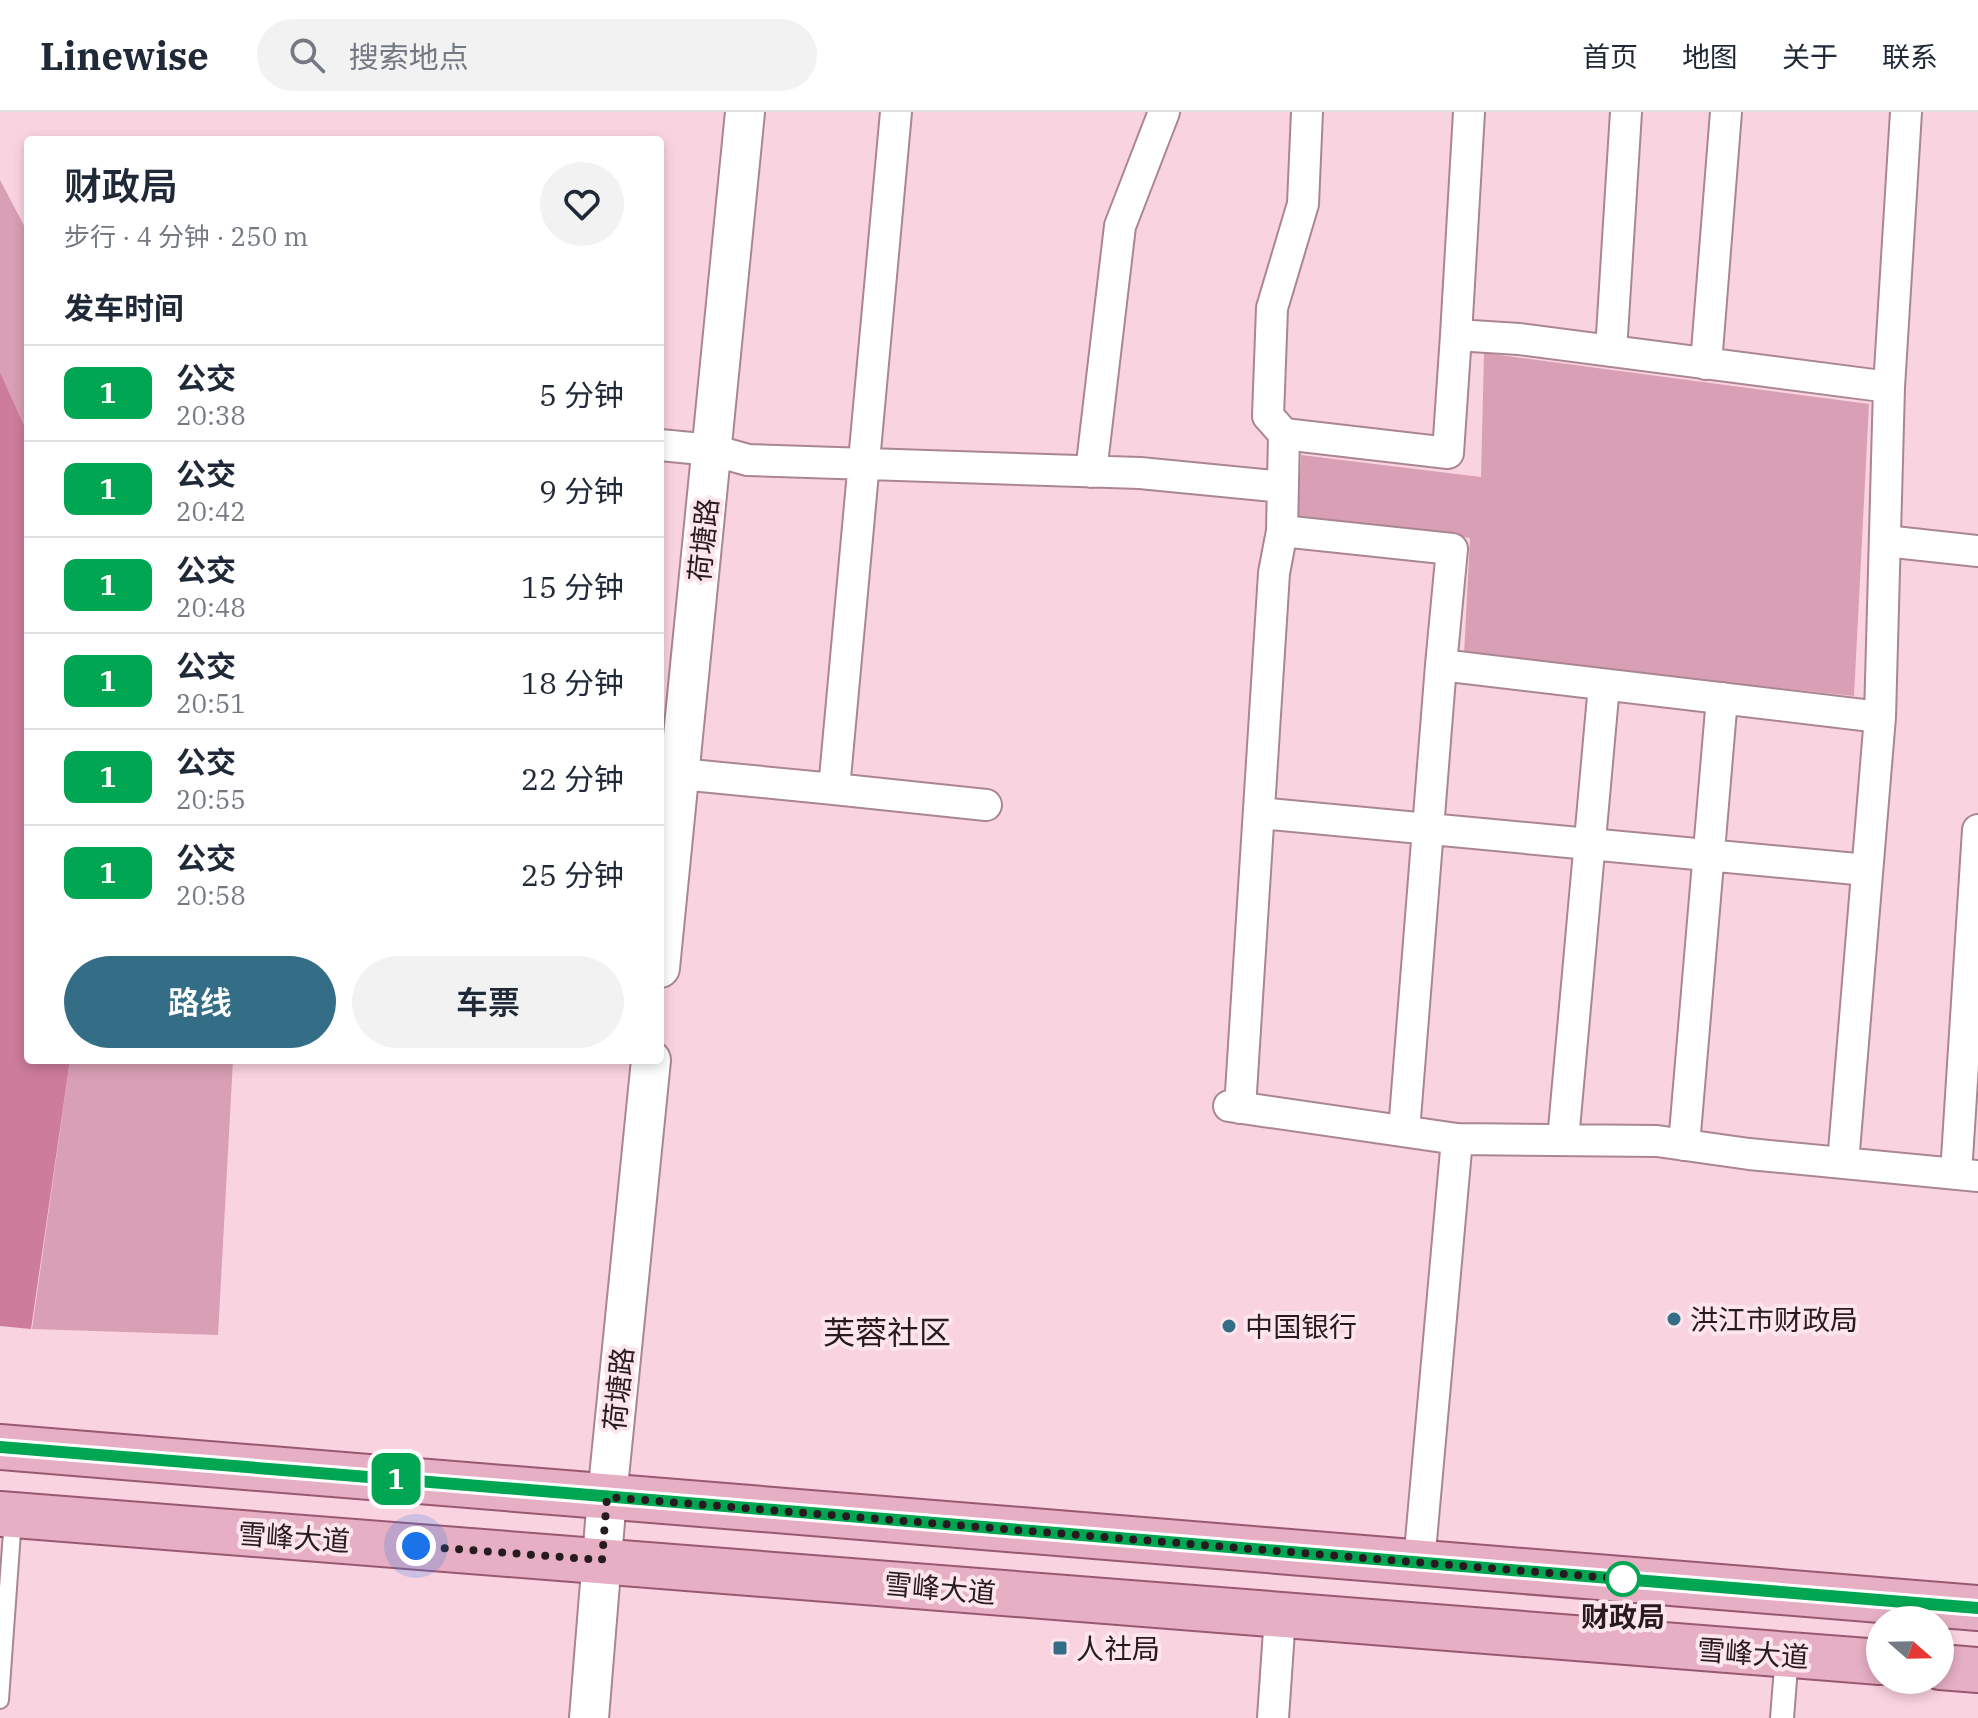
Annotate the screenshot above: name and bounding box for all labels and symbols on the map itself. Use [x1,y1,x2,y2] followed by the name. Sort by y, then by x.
[680,496,726,584] street label: 荷塘路
[1690,1301,1858,1338] place label: 洪江市财政局
[1245,1308,1357,1345] place label: 中国银行
[1665,1310,1683,1328] marker: 洪江市财政局
[823,1311,951,1353] district label: 芙蓉社区
[1220,1317,1238,1335] marker: 中国银行
[595,1345,641,1433] street label: 荷塘路
[370,1453,422,1505] line badge: 1
[237,1515,351,1559] street label: 雪峰大道
[396,1526,436,1566] your location
[1606,1562,1640,1596] marker: 财政局
[883,1565,997,1611] street label: 雪峰大道
[1581,1598,1665,1635] place label: 财政局
[1866,1606,1954,1694] north arrow
[1076,1630,1160,1667] place label: 人社局
[1696,1631,1810,1675] street label: 雪峰大道
[1051,1639,1069,1657] marker: 人社局

